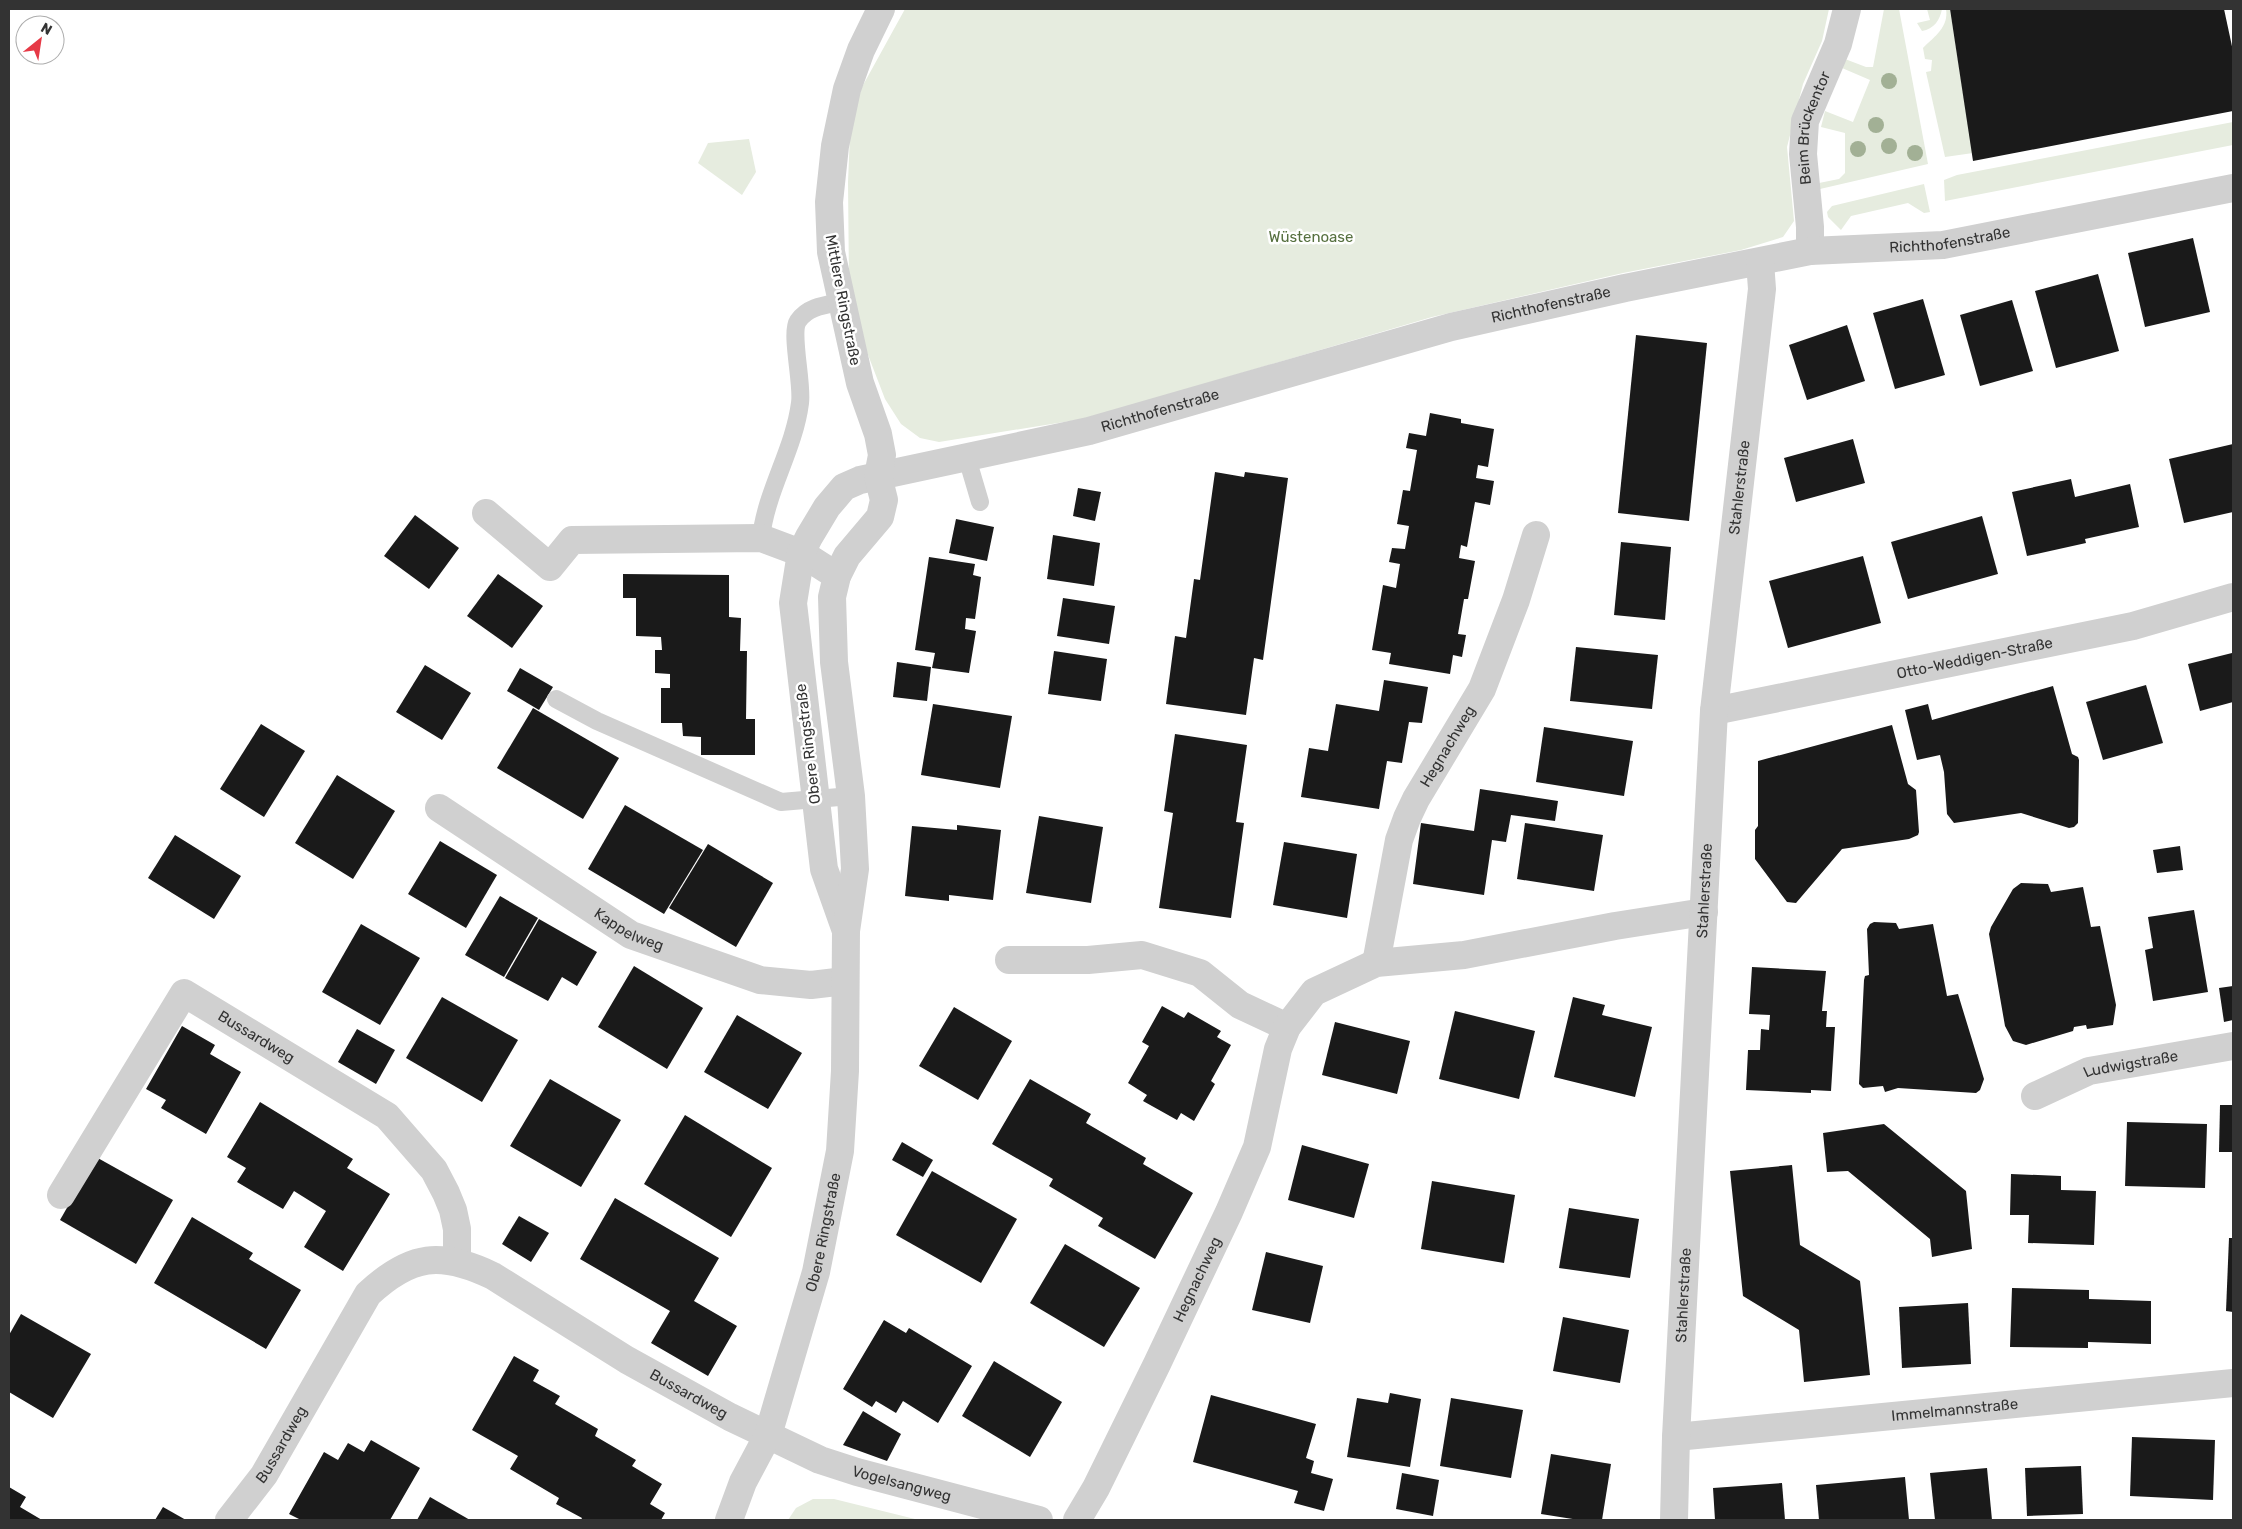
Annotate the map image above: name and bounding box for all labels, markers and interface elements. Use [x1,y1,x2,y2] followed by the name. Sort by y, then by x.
[15,15,65,65] north arrow
[38,19,55,39] text: N
[1794,68,1834,186] street label: Beim Brückentor
[1889,223,2012,256] street label: Richthofenstraße
[1269,228,1353,246] park label: Wüstenoase
[821,233,865,367] street label: Mittlere Ringstraße
[1489,282,1612,327] street label: Richthofenstraße
[1099,385,1221,436] street label: Richthofenstraße
[1725,439,1754,536] street label: Stahlerstraße
[1895,633,2054,683] street label: Otto-Weddigen-Straße
[792,683,824,805] street label: Obere Ringstraße
[1416,702,1479,790] street label: Hegnachweg
[1693,843,1716,939] street label: Stahlerstraße
[591,904,666,955] street label: Kappelweg
[215,1007,298,1067] street label: Bussardweg
[2080,1047,2179,1081] street label: Ludwigstraße
[802,1171,844,1294] street label: Obere Ringstraße
[1169,1234,1225,1325] street label: Hegnachweg
[1672,1247,1695,1343] street label: Stahlerstraße
[647,1365,731,1423] street label: Bussardweg
[1890,1395,2019,1425] street label: Immelmannstraße
[252,1403,311,1487] street label: Bussardweg
[850,1462,953,1505] street label: Vogelsangweg

